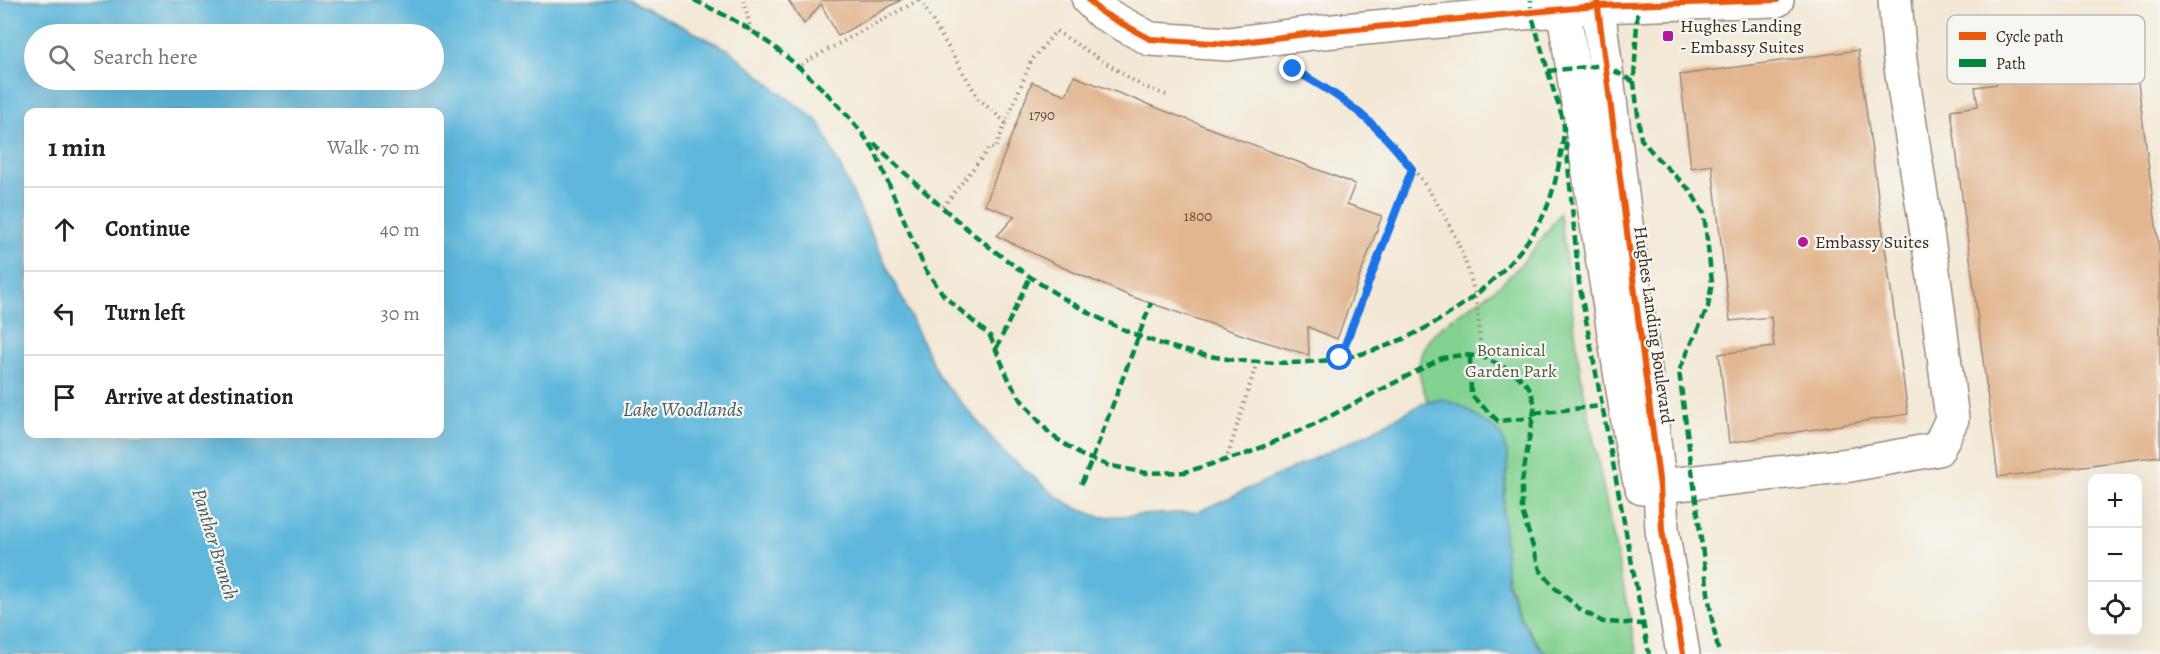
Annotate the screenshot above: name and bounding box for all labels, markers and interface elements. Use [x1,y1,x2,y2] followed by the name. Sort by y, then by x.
[1680,14,1804,59] place label: Hughes Landing - Embassy Suites
[1947,15,2145,84] legend
[24,24,444,90] search box
[1996,26,2064,48] text: Cycle path
[1661,29,1675,43] marker: Hughes Landing - Embassy Suites
[45,41,78,74] icon: search
[93,42,198,72] text: Search here
[1996,53,2026,75] text: Path
[1279,55,1305,81] route end
[1029,105,1055,125] house number: 1790
[48,130,106,165] text: 1 min
[327,134,420,161] text: Walk · 70 m
[1184,206,1212,226] house number: 1800
[48,213,81,246] icon: ahead
[105,214,190,244] text: Continue
[380,216,420,243] text: 40 m
[1628,225,1680,426] street label: Hughes Landing Boulevard
[1815,230,1929,254] place label: Embassy Suites
[1796,235,1810,249] marker: Embassy Suites
[48,297,81,330] icon: left
[105,298,185,328] text: Turn left
[380,300,420,327] text: 30 m
[1465,338,1557,383] park label: Botanical Garden Park
[1326,344,1352,370] route start
[48,381,81,414] icon: arrive
[105,382,294,412] text: Arrive at destination
[623,396,743,423] water label: Lake Woodlands
[2088,474,2142,636] map controls
[2088,474,2142,528] button: +
[185,485,245,603] water label: Panther Branch
[2088,528,2142,582] button: −
[2088,582,2142,636] button: locate

